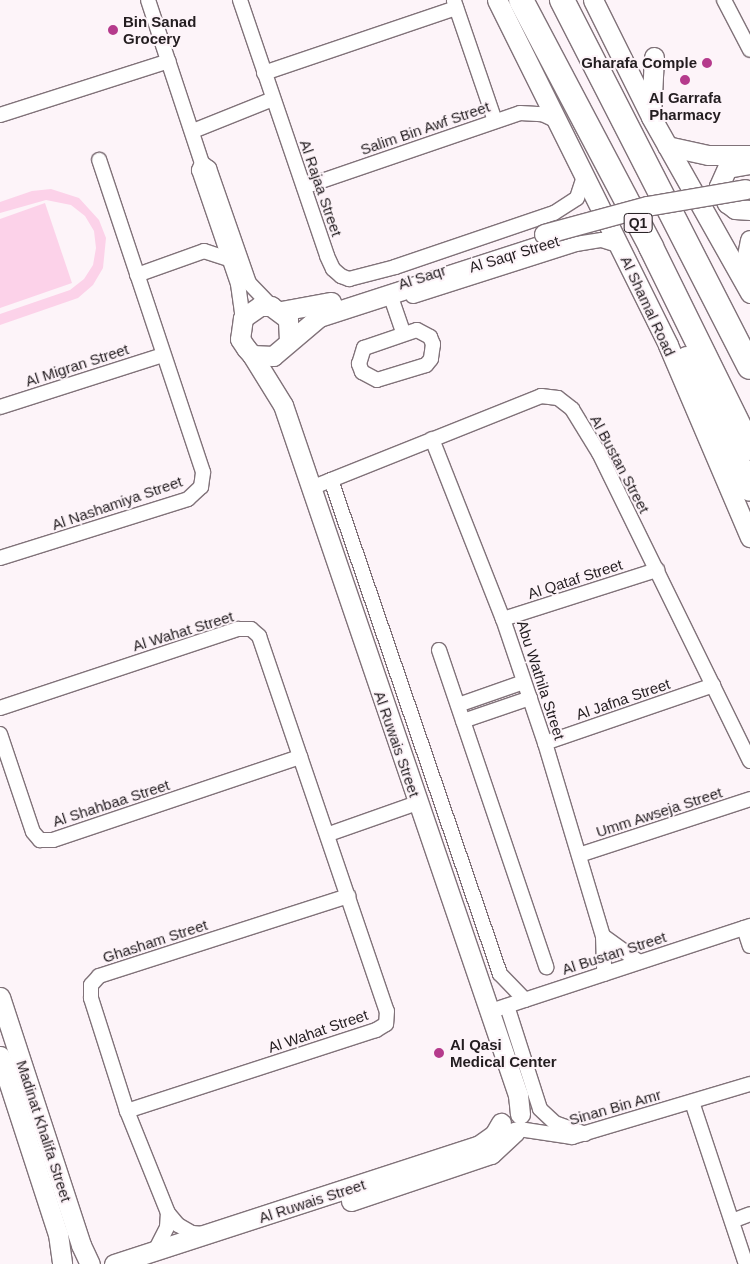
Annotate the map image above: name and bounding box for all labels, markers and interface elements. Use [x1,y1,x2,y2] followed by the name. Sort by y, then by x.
[123,12,196,47] place label: Bin Sanad Grocery
[107,24,119,36] marker: Bin Sanad Grocery
[581,54,697,72] place label: Gharafa Comple
[701,57,713,69] marker: Gharafa Comple
[679,74,691,86] marker: Al Garrafa Pharmacy
[649,88,721,123] place label: Al Garrafa Pharmacy
[358,97,492,159] street label: Salim Bin Awf Street
[296,137,346,239] street label: Al Rajaa Street
[623,212,653,234] road number: Q1
[467,232,561,276] street label: Al Saqr Street
[617,253,679,359] street label: Al Shamal Road
[396,261,448,293] street label: Al Saqr
[23,340,131,390] street label: Al Migran Street
[587,412,653,516] street label: Al Bustan Street
[49,472,185,534] street label: Al Nashamiya Street
[525,555,625,603] street label: Al Qataf Street
[130,607,236,655] street label: Al Wahat Street
[513,618,569,742] street label: Abu Wathila Street
[574,674,672,724] street label: Al Jafna Street
[370,689,424,799] street label: Al Ruwais Street
[50,776,172,830] street label: Al Shahbaa Street
[593,783,725,841] street label: Umm Awseja Street
[100,916,210,966] street label: Ghasham Street
[560,928,668,978] street label: Al Bustan Street
[266,1005,370,1057] street label: Al Wahat Street
[450,1035,557,1070] place label: Al Qasi Medical Center
[432,1046,446,1060] marker: Al Qasi Medical Center
[13,1058,75,1204] street label: Madinat Khalifa Street
[566,1085,664,1129] street label: Sinan Bin Amr
[256,1175,368,1227] street label: Al Ruwais Street

